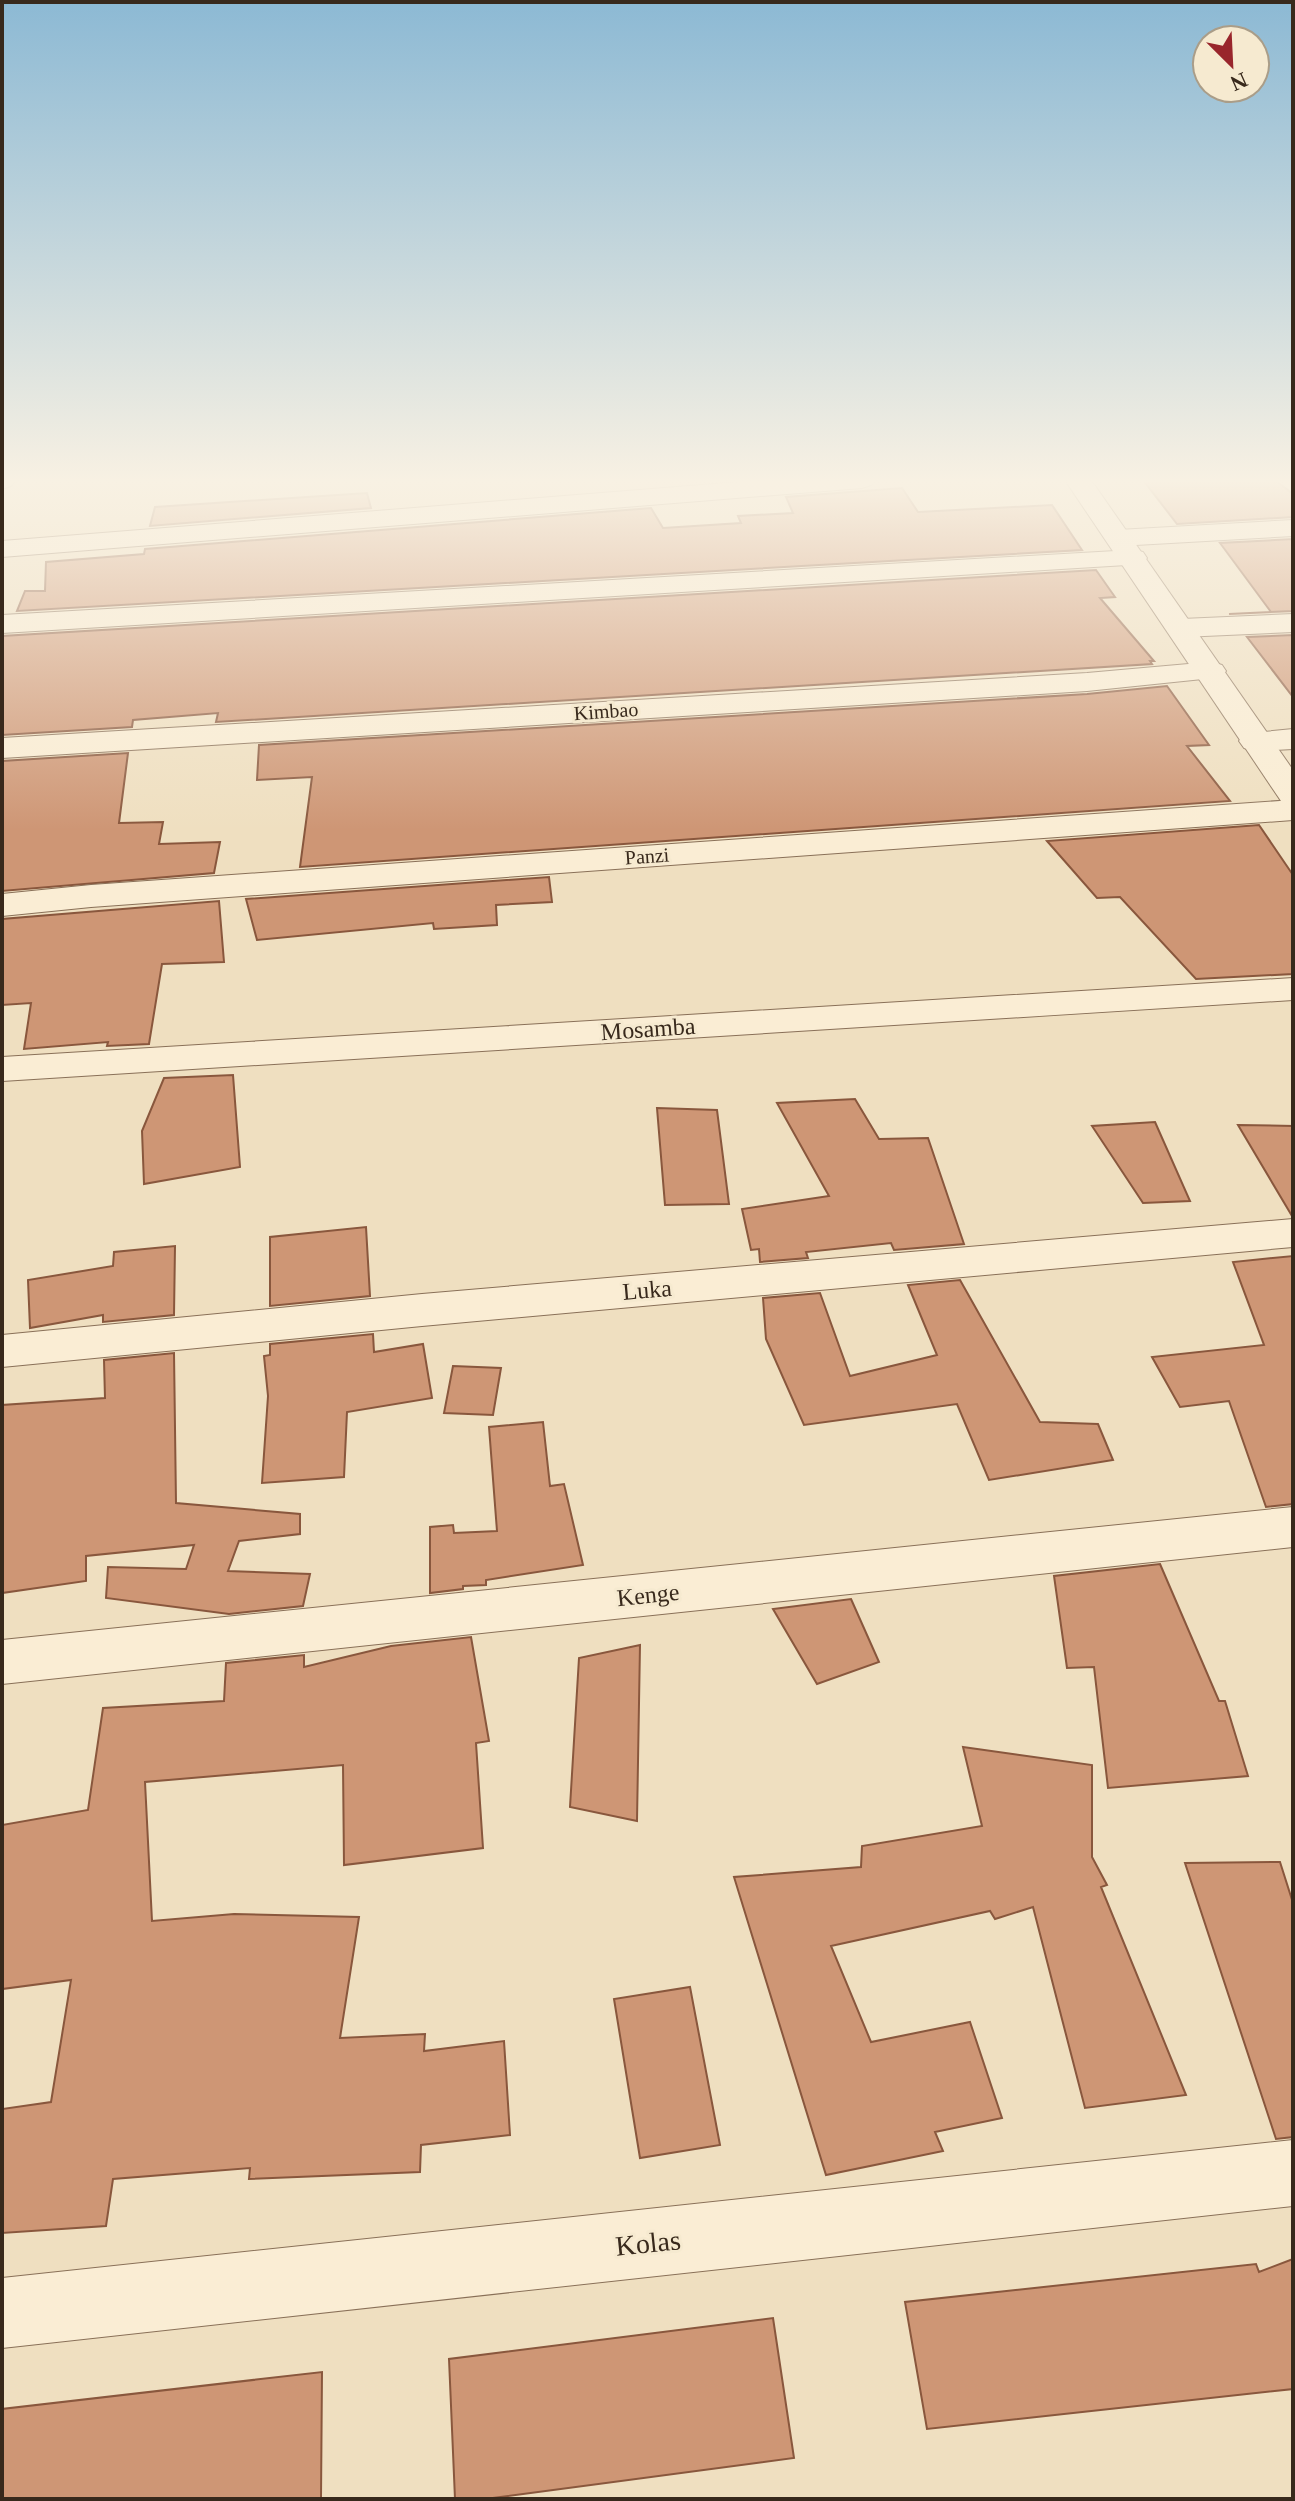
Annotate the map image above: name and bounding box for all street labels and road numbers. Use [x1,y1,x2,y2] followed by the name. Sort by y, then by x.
[573,698,639,724] street label: Kimbao
[624,843,670,869] street label: Panzi
[600,1013,696,1045] street label: Mosamba
[621,1275,673,1305] street label: Luka
[615,1579,681,1611] street label: Kenge
[614,2224,682,2262] street label: Kolas

